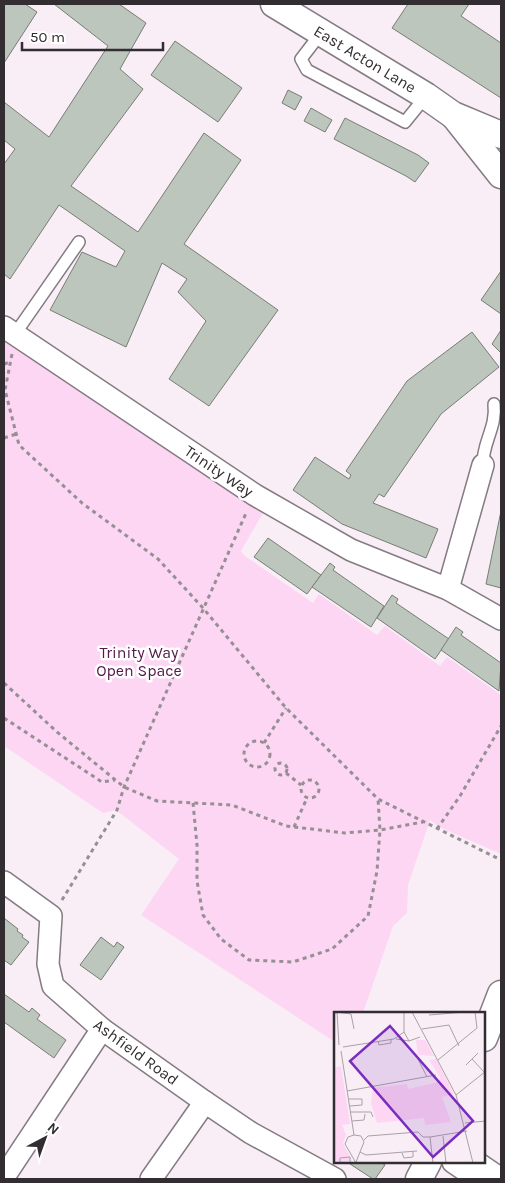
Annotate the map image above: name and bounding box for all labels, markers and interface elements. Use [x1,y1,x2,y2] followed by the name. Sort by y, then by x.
[22,20,164,52] scale bar
[310,21,420,97] street label: East Acton Lane
[30,28,65,46] text: 50 m
[181,441,258,501] street label: Trinity Way
[96,643,182,680] park label: Trinity Way Open Space
[334,1012,485,1163] inset map
[90,1015,182,1089] street label: Ashfield Road
[20,1113,70,1163] north arrow
[44,1119,63,1138] text: N

